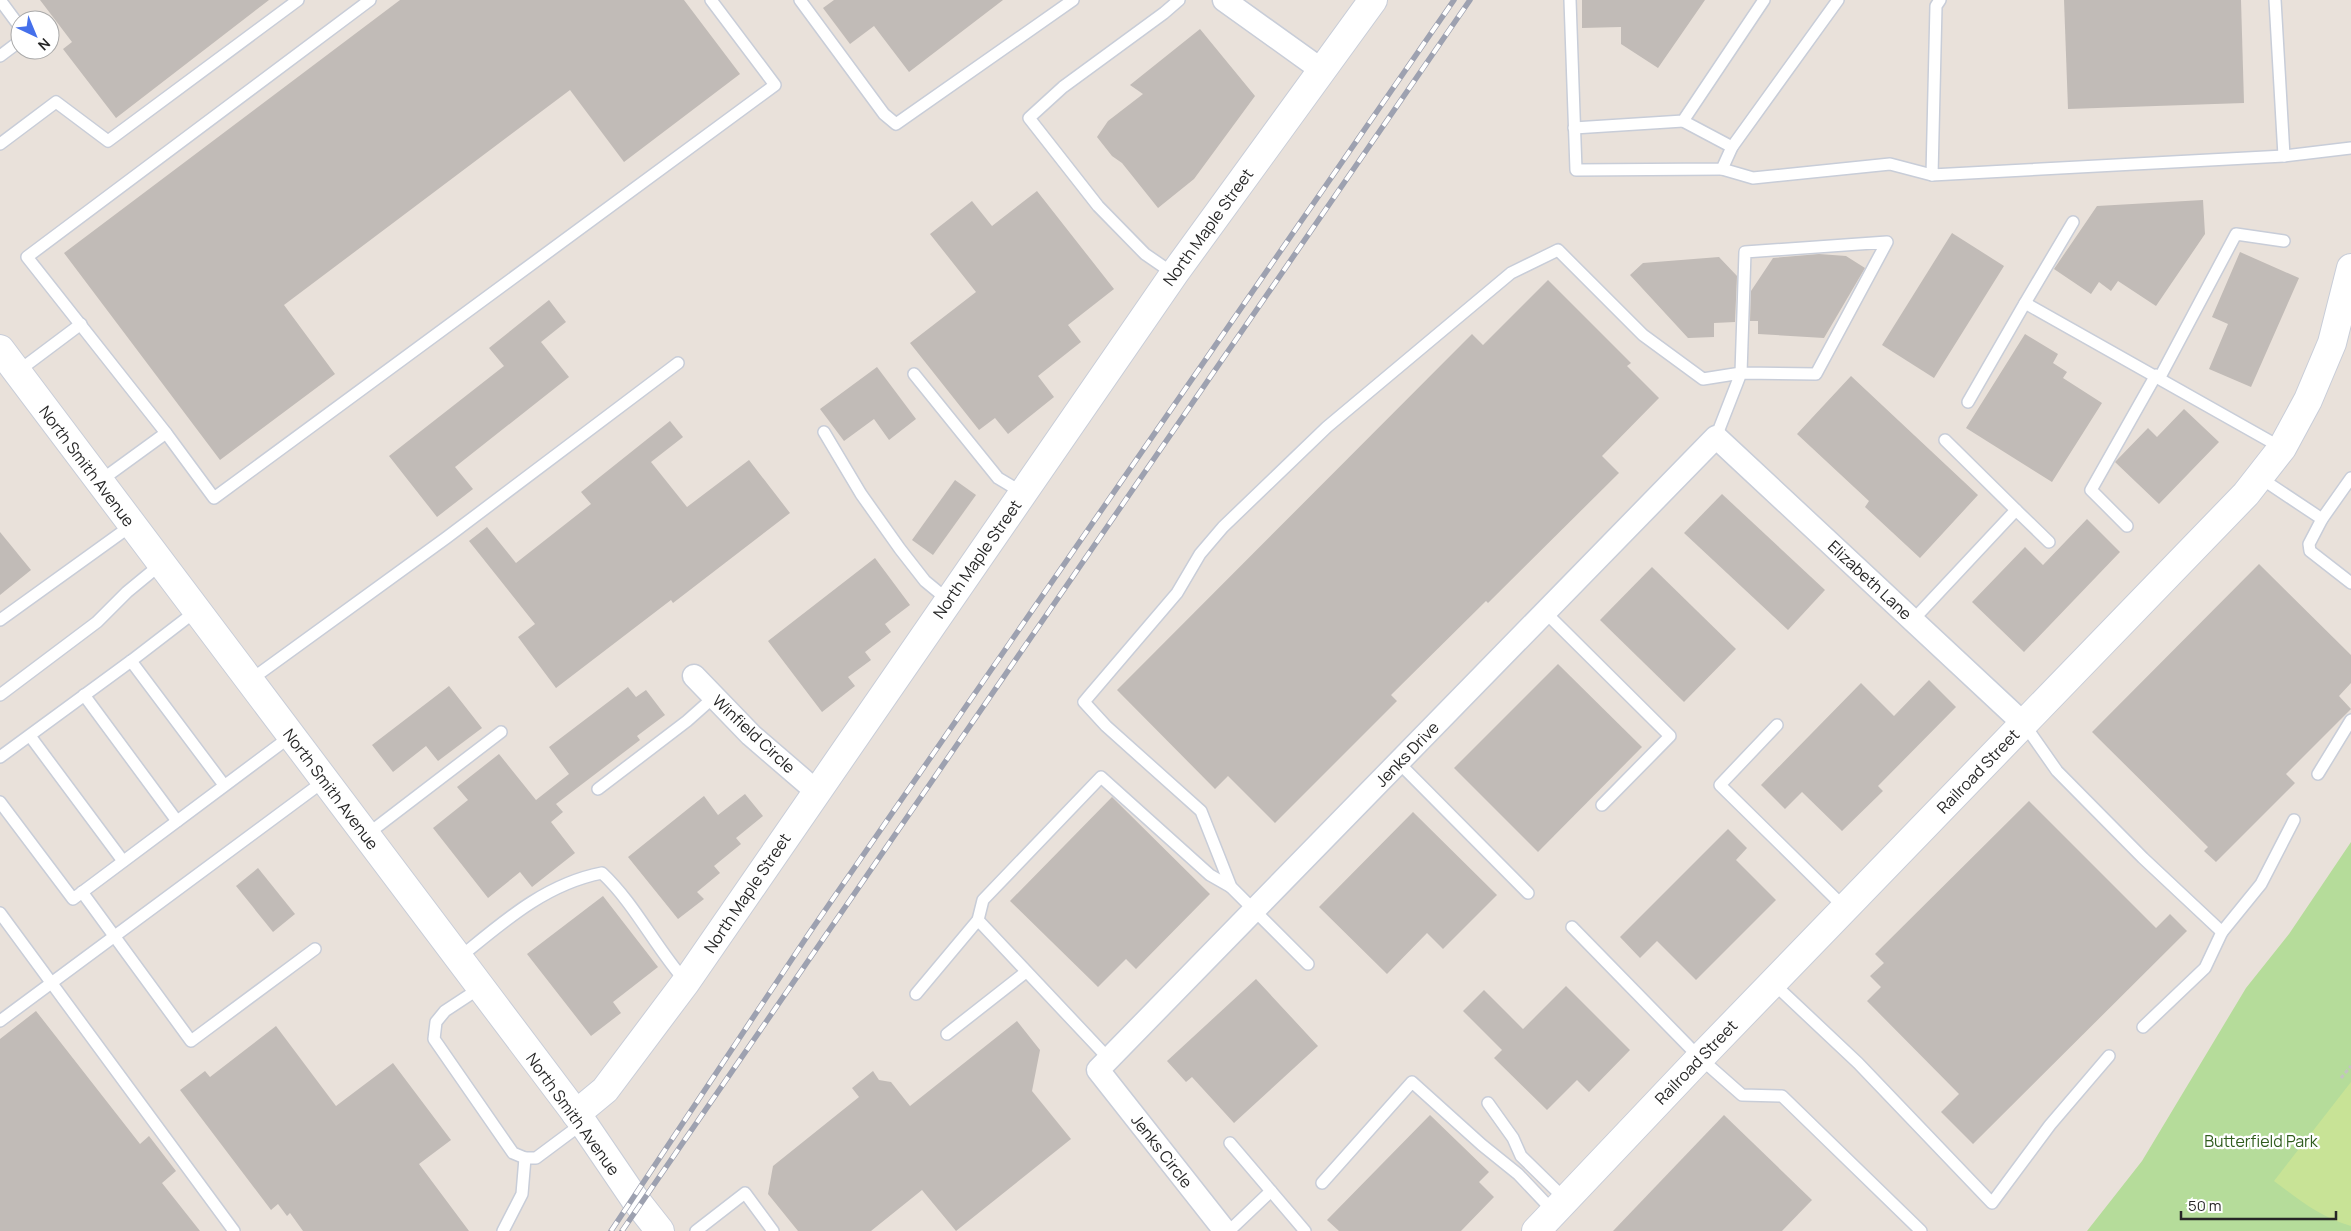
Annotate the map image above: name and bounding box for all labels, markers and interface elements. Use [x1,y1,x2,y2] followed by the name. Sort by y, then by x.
[10,10,60,60] north arrow
[34,34,55,55] text: N
[1158,164,1258,290] street label: North Maple Street
[34,401,140,531] street label: North Smith Avenue
[928,495,1026,623] street label: North Maple Street
[1823,535,1917,625] street label: Elizabeth Lane
[708,690,800,778] street label: Winfield Circle
[1370,717,1444,791] street label: Jenks Drive
[278,724,384,854] street label: North Smith Avenue
[1932,724,2024,818] street label: Railroad Street
[699,829,795,957] street label: North Maple Street
[1650,1015,1742,1109] street label: Railroad Street
[521,1048,625,1180] street label: North Smith Avenue
[1126,1110,1198,1192] street label: Jenks Circle
[2204,1130,2319,1152] park label: Butterfield Park
[2181,1188,2336,1220] scale bar
[2188,1195,2222,1216] text: 50 m

